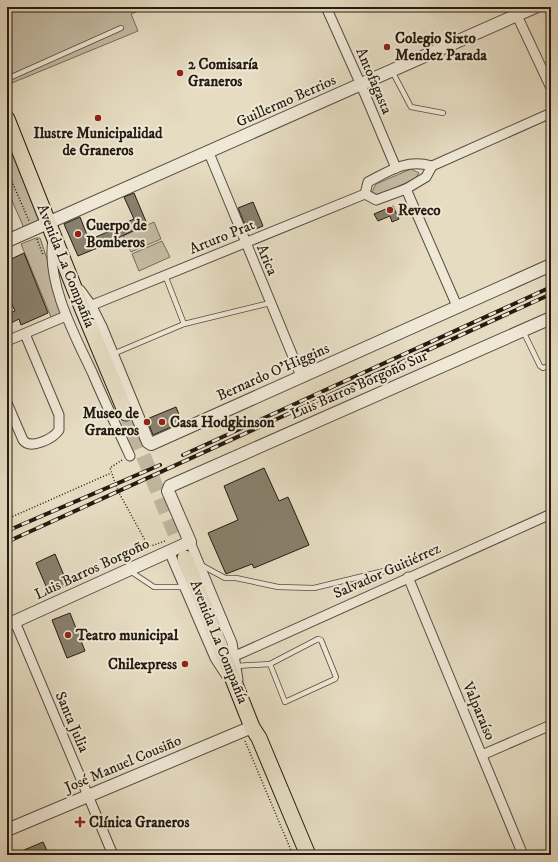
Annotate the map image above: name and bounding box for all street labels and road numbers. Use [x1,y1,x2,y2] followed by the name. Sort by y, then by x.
[352,45,397,118] street label: Antofagasta
[233,71,339,131] street label: Guillermo Berrios
[33,201,100,331] street label: Avenida La Compañía
[187,215,258,259] street label: Arturo Prat
[252,242,282,279] street label: Arica
[214,339,332,405] street label: Bernardo O'Higgins
[287,346,431,424] street label: Luis Barros Borgoño Sur
[31,534,153,604] street label: Luis Barros Borgoño
[330,539,444,603] street label: Salvador Guitiérrez
[186,577,253,707] street label: Avenida La Compañía
[458,678,500,743] street label: Valparaíso
[51,689,94,756] street label: Santa Julia
[60,731,184,798] street label: José Manuel Cousiño

